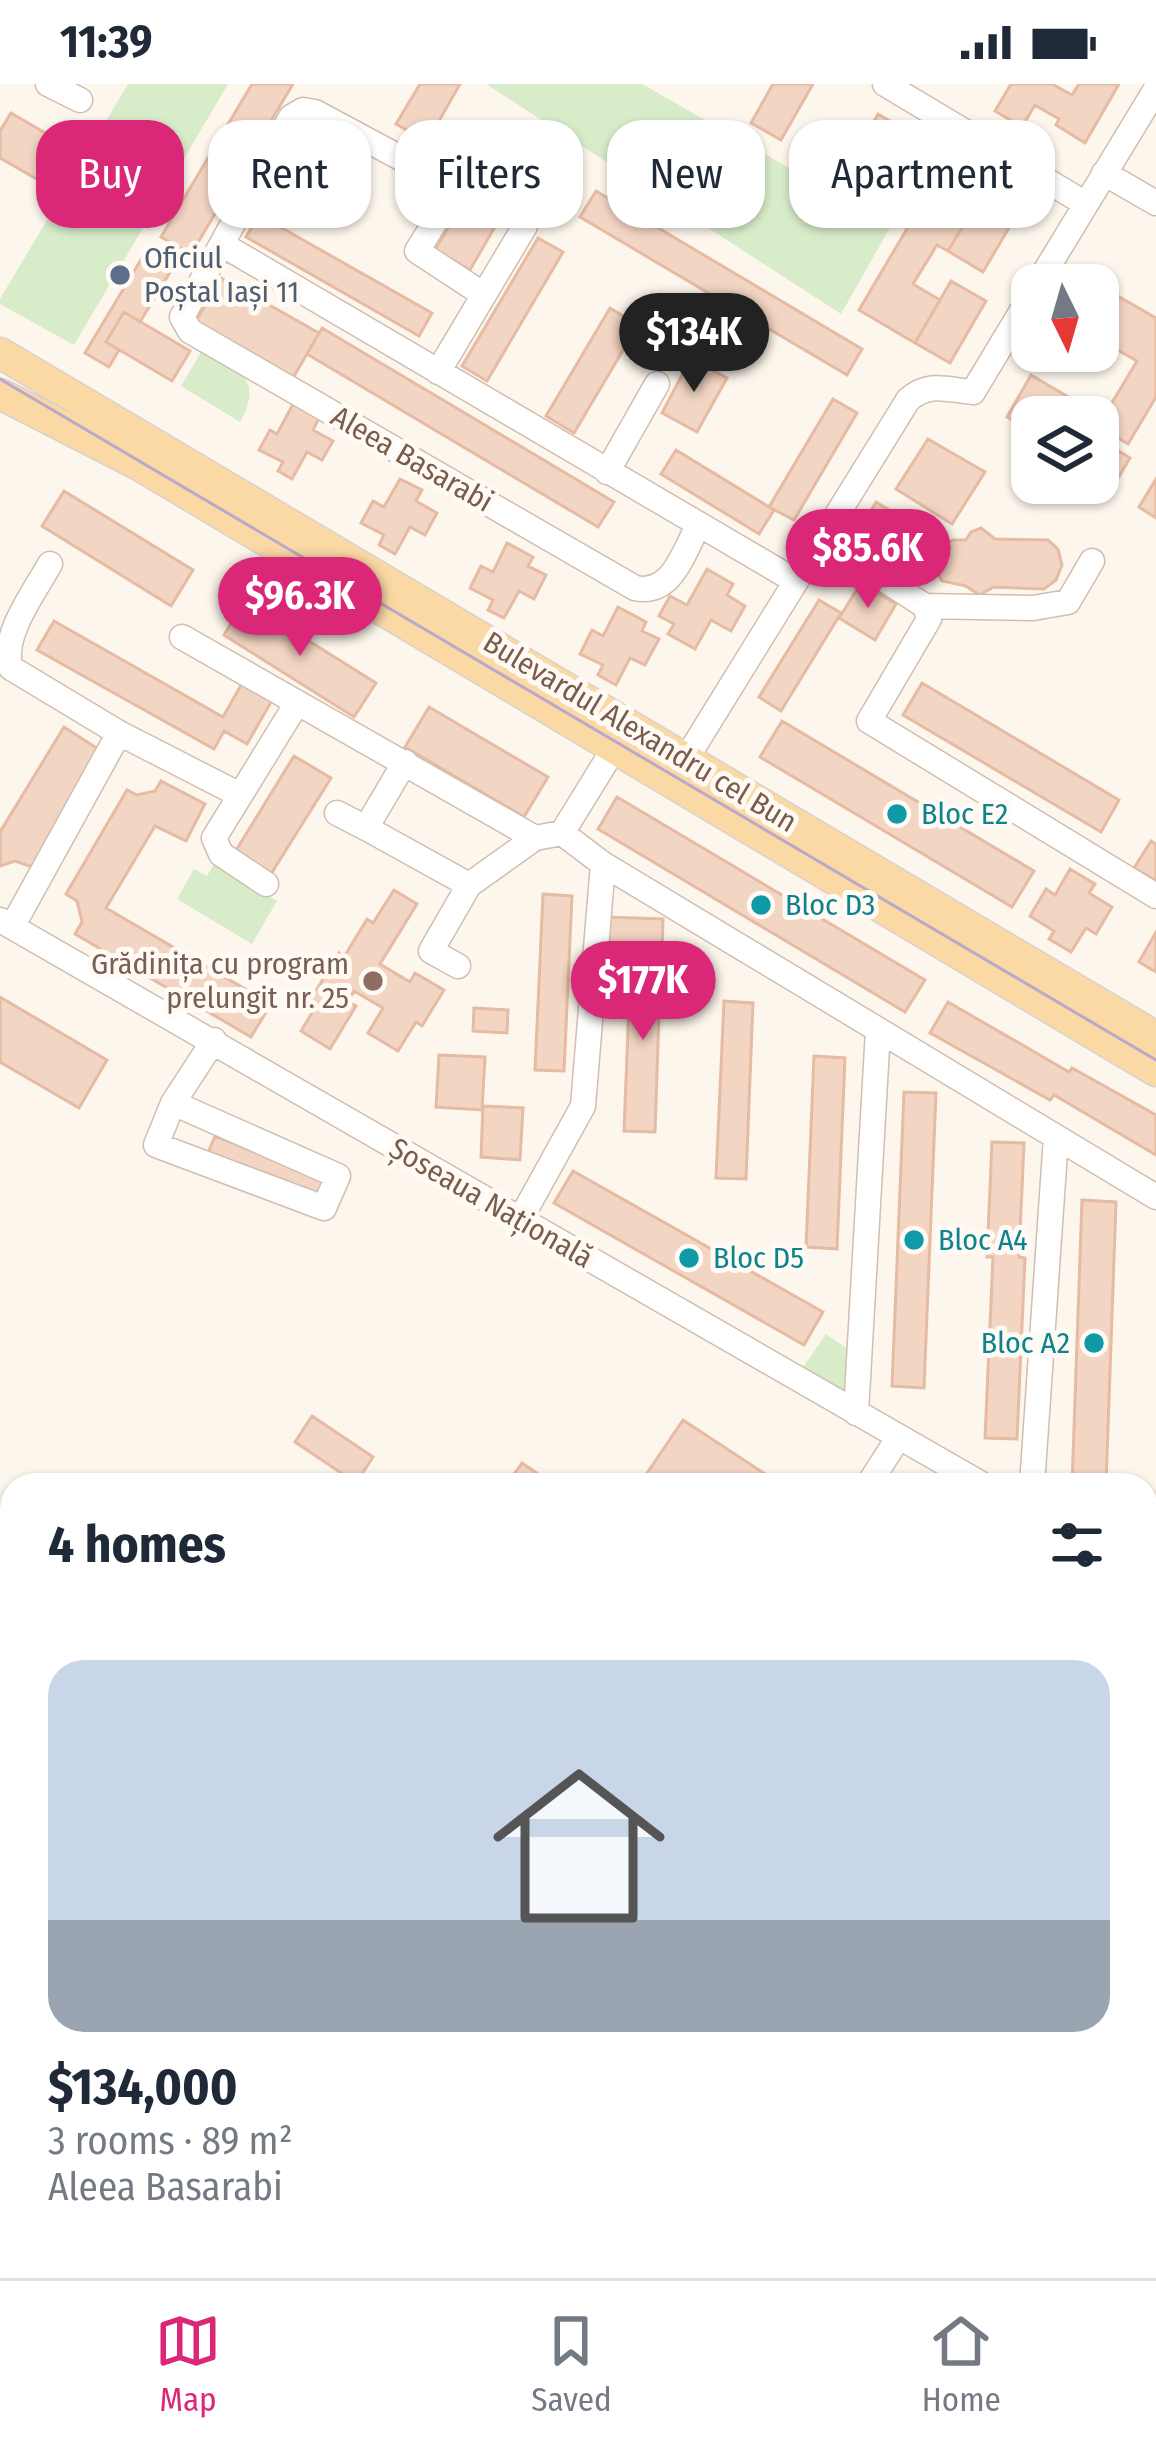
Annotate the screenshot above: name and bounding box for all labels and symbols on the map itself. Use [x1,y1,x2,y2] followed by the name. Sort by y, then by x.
[144,240,299,311] place label: Oficiul Poștal Iași 11
[107,262,133,288] marker: Oficiul Poștal Iași 11
[1011,264,1119,372] north arrow
[610,293,778,395] pin: $134K
[325,398,499,520] street label: Aleea Basarabi
[770,509,966,611] pin: $85.6K
[202,557,398,659] pin: $96.3K
[477,624,803,840] street label: Bulevardul Alexandru cel Bun
[921,796,1008,832] place label: Bloc E2
[884,801,910,827] marker: Bloc E2
[785,887,875,923] place label: Bloc D3
[748,892,774,918] marker: Bloc D3
[559,941,727,1043] pin: $177K
[91,946,349,1016] place label: Grădinița cu program prelungit nr. 25
[360,968,386,994] marker: Grădinița cu program prelungit nr. 25
[382,1130,599,1277] street label: Șoseaua Națională
[938,1222,1028,1258] place label: Bloc A4
[901,1227,927,1253] marker: Bloc A4
[713,1240,804,1276] place label: Bloc D5
[676,1245,702,1271] marker: Bloc D5
[981,1325,1070,1361] place label: Bloc A2
[1081,1330,1107,1356] marker: Bloc A2

